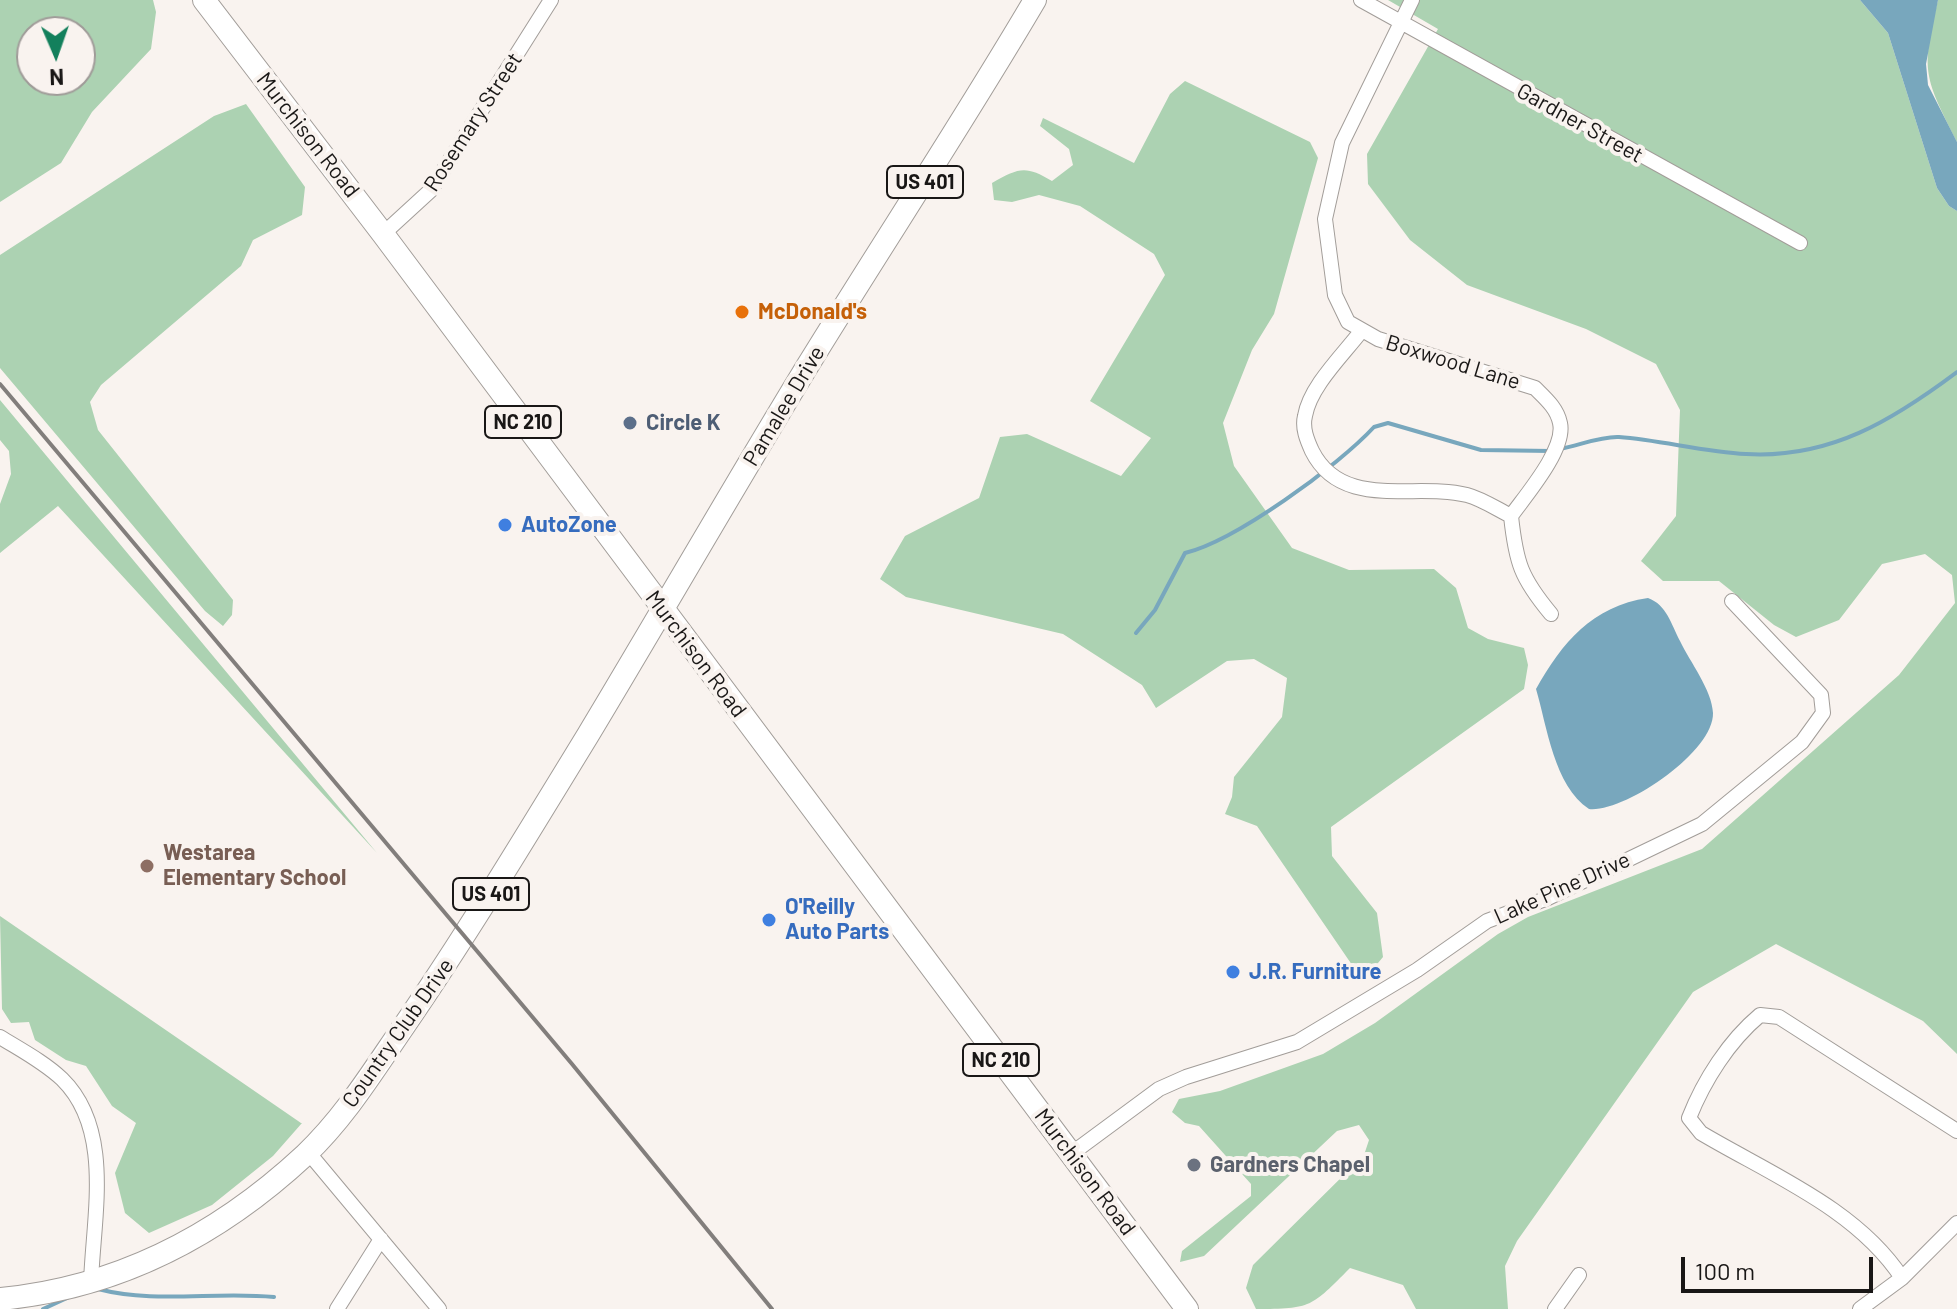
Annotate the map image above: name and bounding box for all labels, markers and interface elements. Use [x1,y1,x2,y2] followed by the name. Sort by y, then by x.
[16,16,96,96] north arrow
[418,48,528,196] street label: Rosemary Street
[49,65,65,91] text: N
[251,67,365,203] street label: Murchison Road
[1512,77,1648,169] street label: Gardner Street
[887,166,963,198] road number: US 401
[758,299,867,325] place label: McDonald's
[733,303,751,321] marker: McDonald's
[1383,329,1523,395] street label: Boxwood Lane
[738,341,830,471] street label: Pamalee Drive
[485,406,561,438] road number: NC 210
[646,410,720,436] place label: Circle K
[621,414,639,432] marker: Circle K
[521,512,617,538] place label: AutoZone
[496,516,514,534] marker: AutoZone
[640,585,752,723] street label: Murchison Road
[163,840,346,892] place label: Westarea Elementary School
[1490,846,1634,930] street label: Lake Pine Drive
[138,857,156,875] marker: Westarea Elementary School
[453,878,529,910] road number: US 401
[785,894,889,946] place label: O'Reilly Auto Parts
[760,911,778,929] marker: O'Reilly Auto Parts
[337,953,459,1113] street label: Country Club Drive
[1249,959,1382,985] place label: J.R. Furniture
[1224,963,1242,981] marker: J.R. Furniture
[963,1044,1039,1076] road number: NC 210
[1029,1103,1141,1241] street label: Murchison Road
[1210,1152,1370,1178] place label: Gardners Chapel
[1185,1156,1203,1174] marker: Gardners Chapel
[1685,1241,1877,1291] scale bar
[1695,1256,1755,1285] text: 100 m

